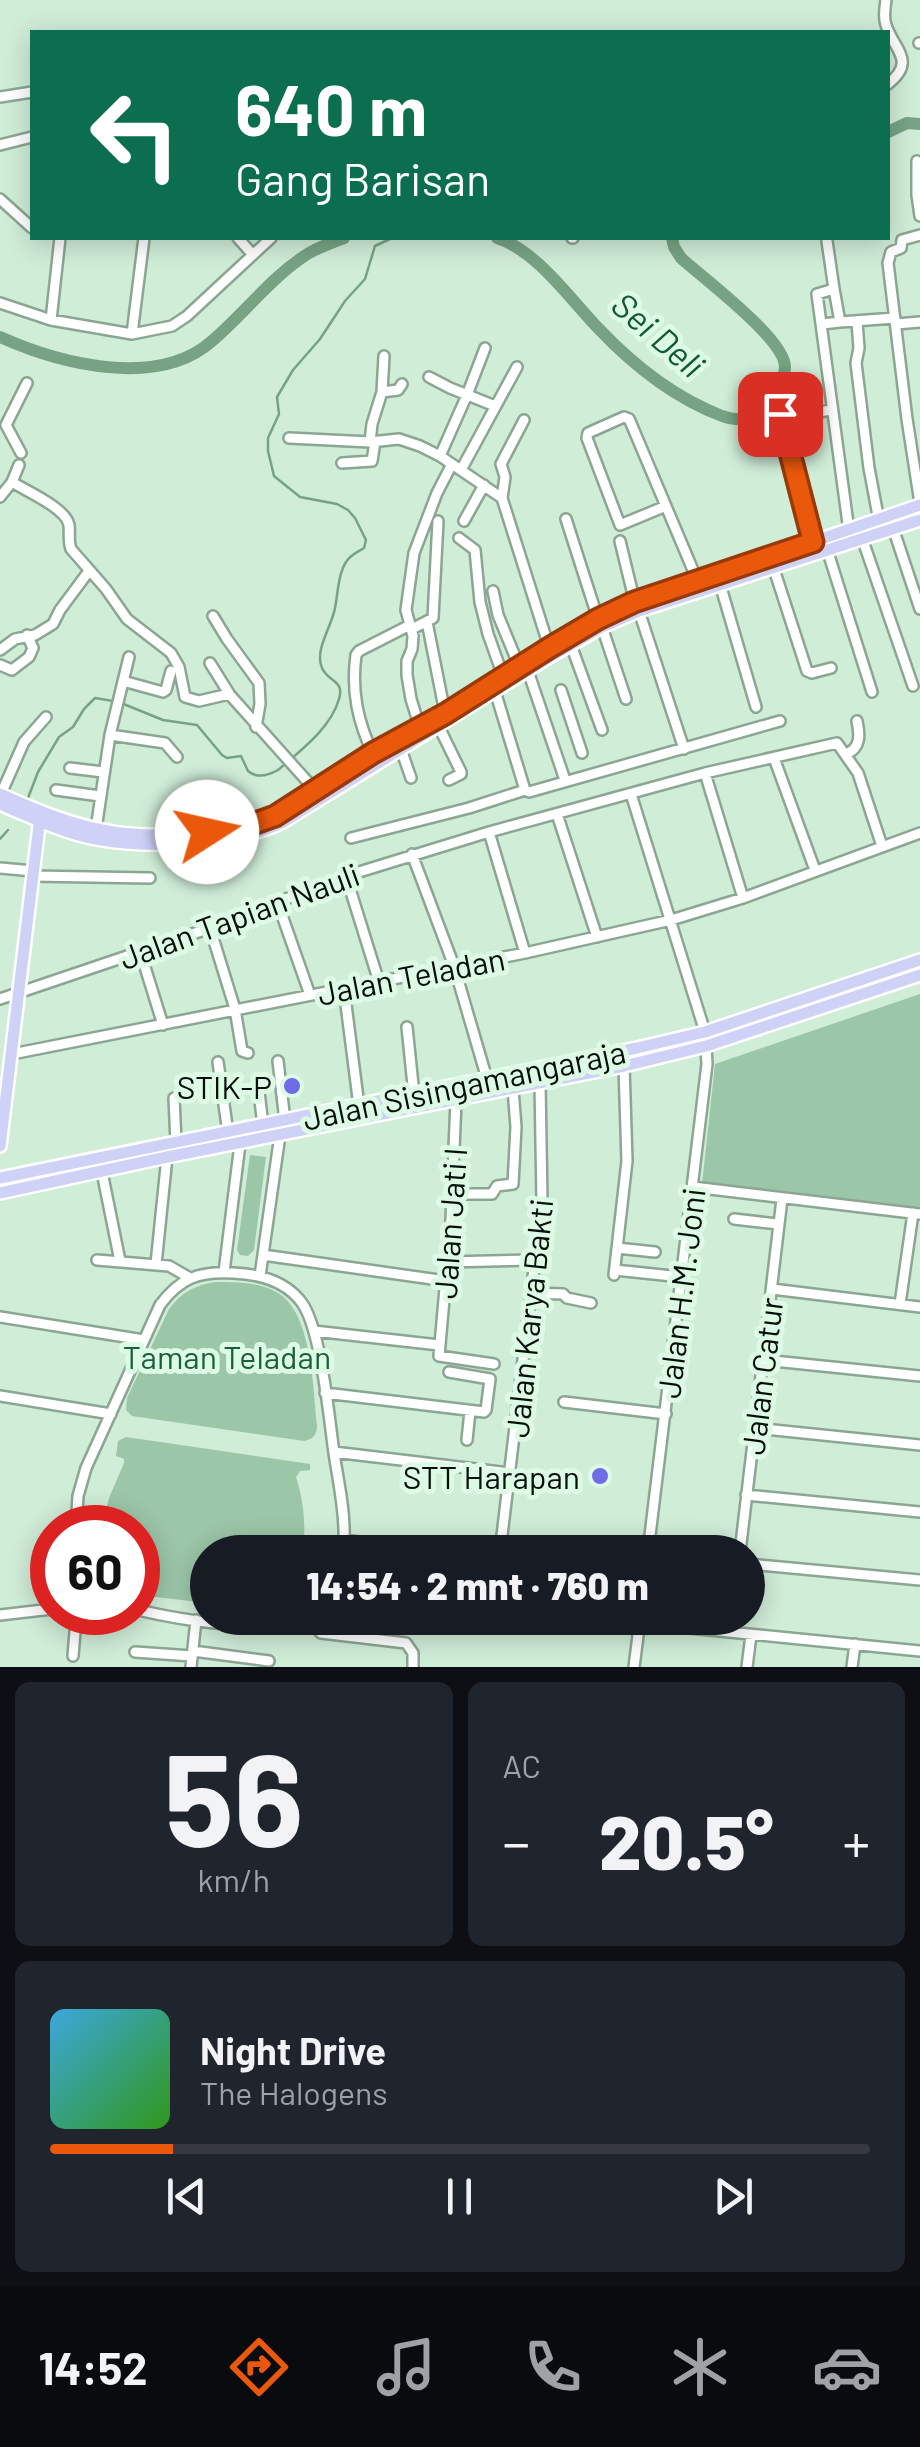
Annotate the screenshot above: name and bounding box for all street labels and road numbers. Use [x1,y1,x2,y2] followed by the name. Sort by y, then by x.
[114,854,364,976] street label: Jalan Tapian Nauli
[314,938,508,1012] street label: Jalan Teladan
[299,1031,629,1137] street label: Jalan Sisingamangaraja
[425,1146,473,1300] street label: Jalan Jati I
[648,1186,712,1400] street label: Jalan H.M. Joni
[497,1197,559,1439] street label: Jalan Karya Bakti
[733,1295,790,1457] street label: Jalan Catur

